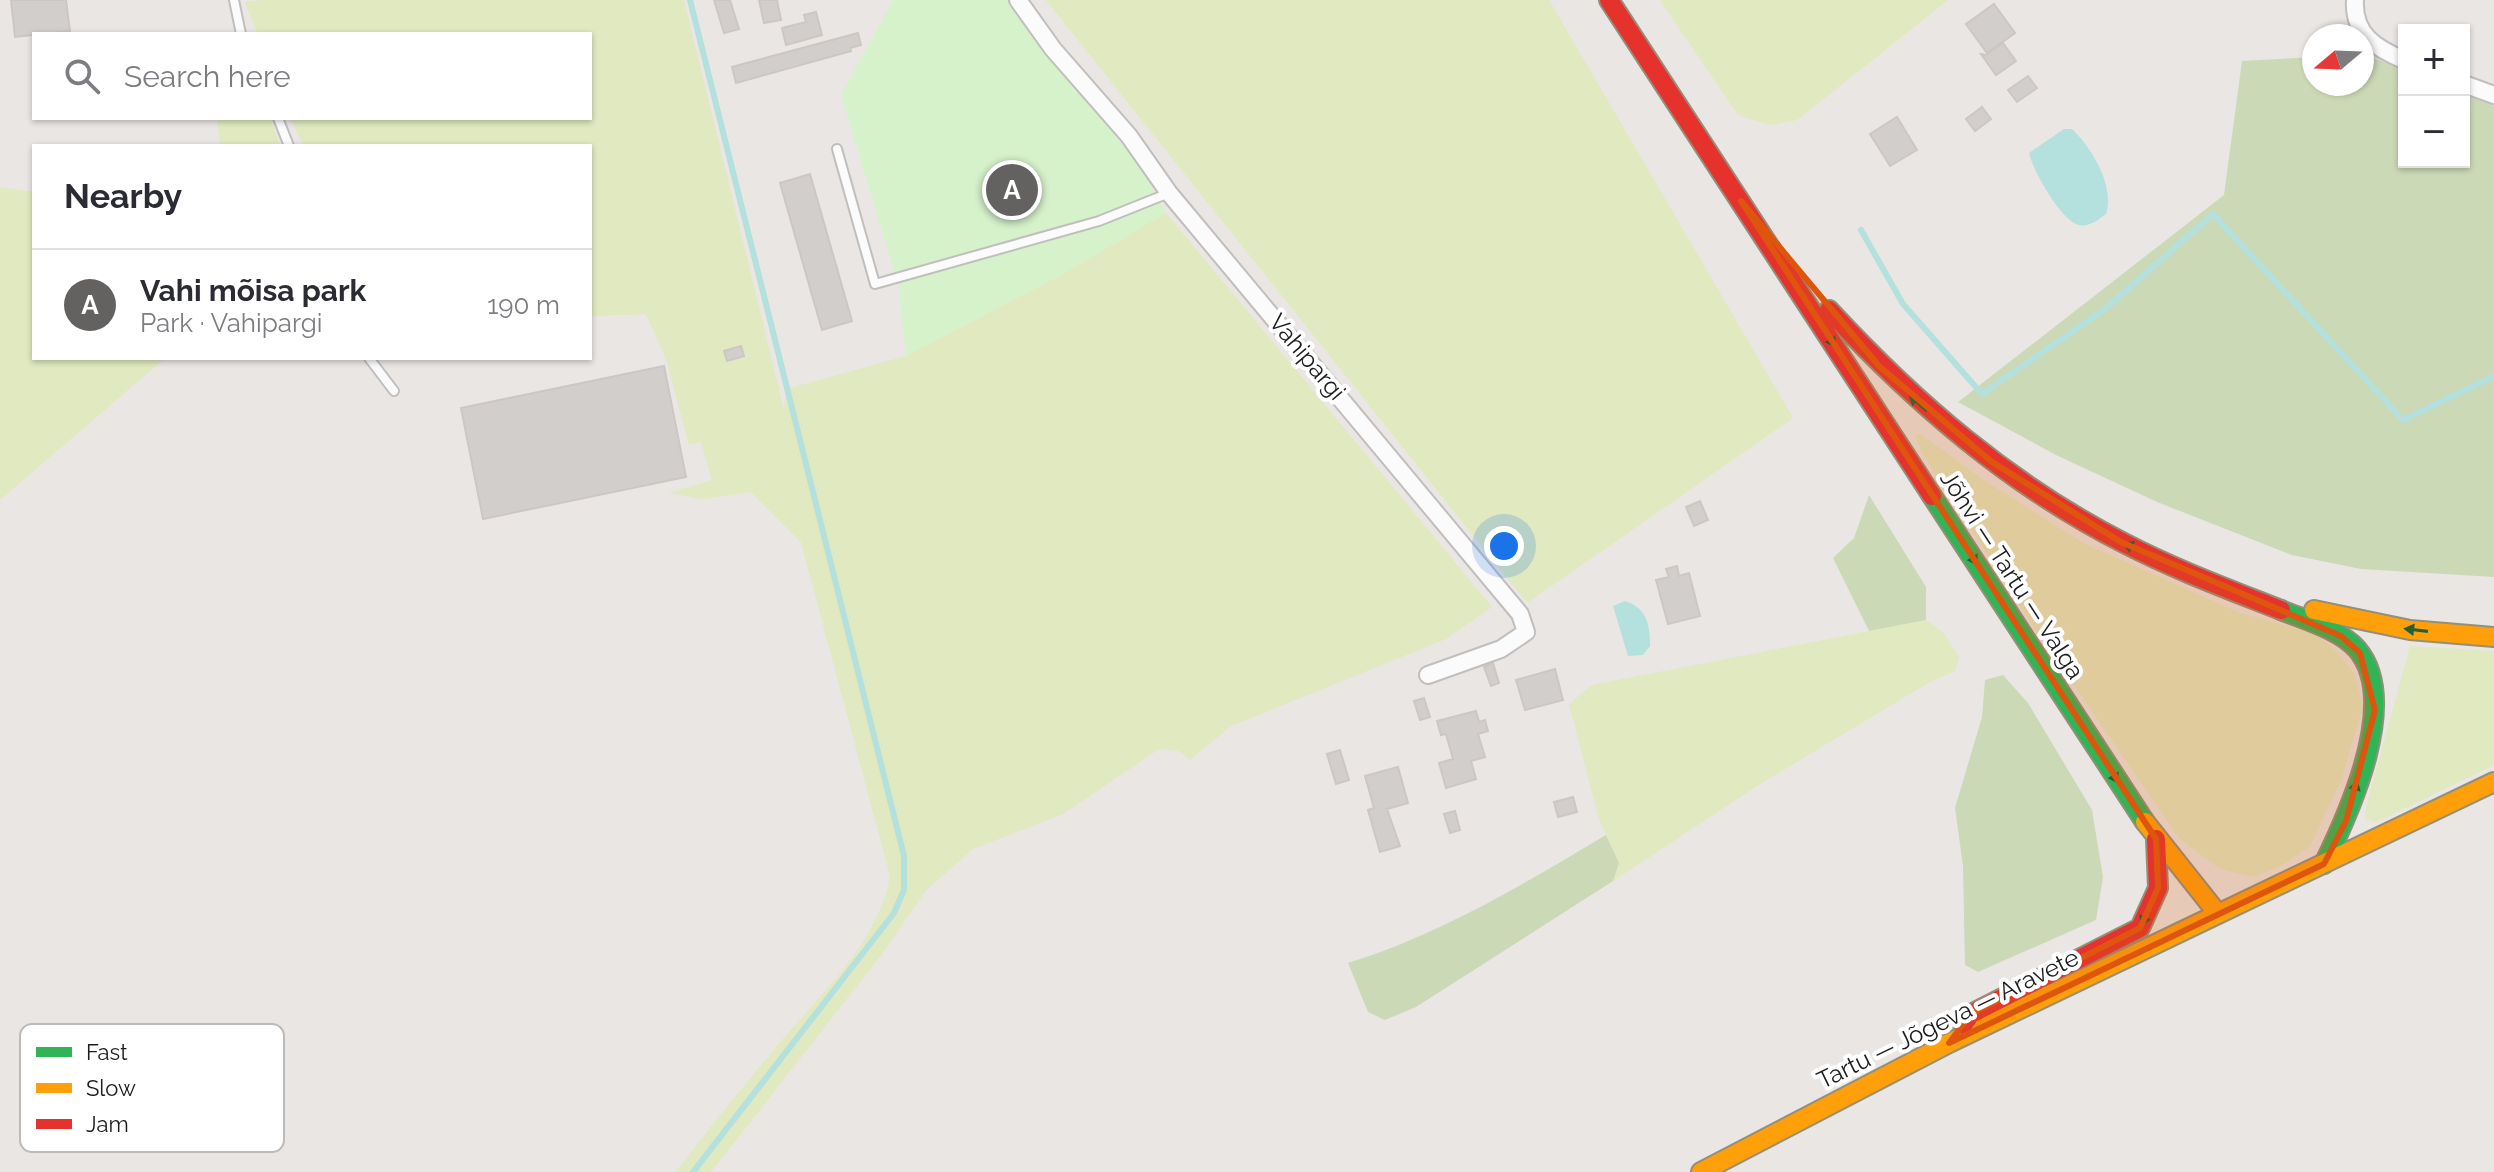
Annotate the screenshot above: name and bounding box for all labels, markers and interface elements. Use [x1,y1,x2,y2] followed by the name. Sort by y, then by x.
[2302,24,2374,96] north arrow
[2398,24,2470,168] map controls
[2398,24,2470,96] button: +
[32,32,592,120] search box
[60,54,104,98] icon: search
[124,59,291,94] text: Search here
[2398,96,2470,168] button: −
[986,160,1038,220] pin: A
[64,176,182,216] text: Nearby
[140,273,366,308] text: Vahi mõisa park
[81,290,99,320] text: A
[487,290,560,320] text: 190 m
[140,308,322,338] text: Park · Vahipargi
[1263,308,1352,406] street label: Vahipargi
[1822,327,1837,348] one-way arrow
[1909,395,1929,412] one-way arrow
[1934,465,2090,684] street label: Jõhvi — Tartu — Valga
[1484,526,1524,566] your location
[2122,541,2145,555] one-way arrow
[1963,545,1978,566] one-way arrow
[2403,624,2428,637] one-way arrow
[2105,763,2120,784] one-way arrow
[2348,780,2361,804] one-way arrow
[2139,903,2153,927] one-way arrow
[1812,942,2083,1095] street label: Tartu — Jõgeva — Aravete
[20,1024,284,1152] legend
[86,1039,128,1065] text: Fast
[86,1075,136,1101] text: Slow
[86,1111,129,1137] text: Jam

